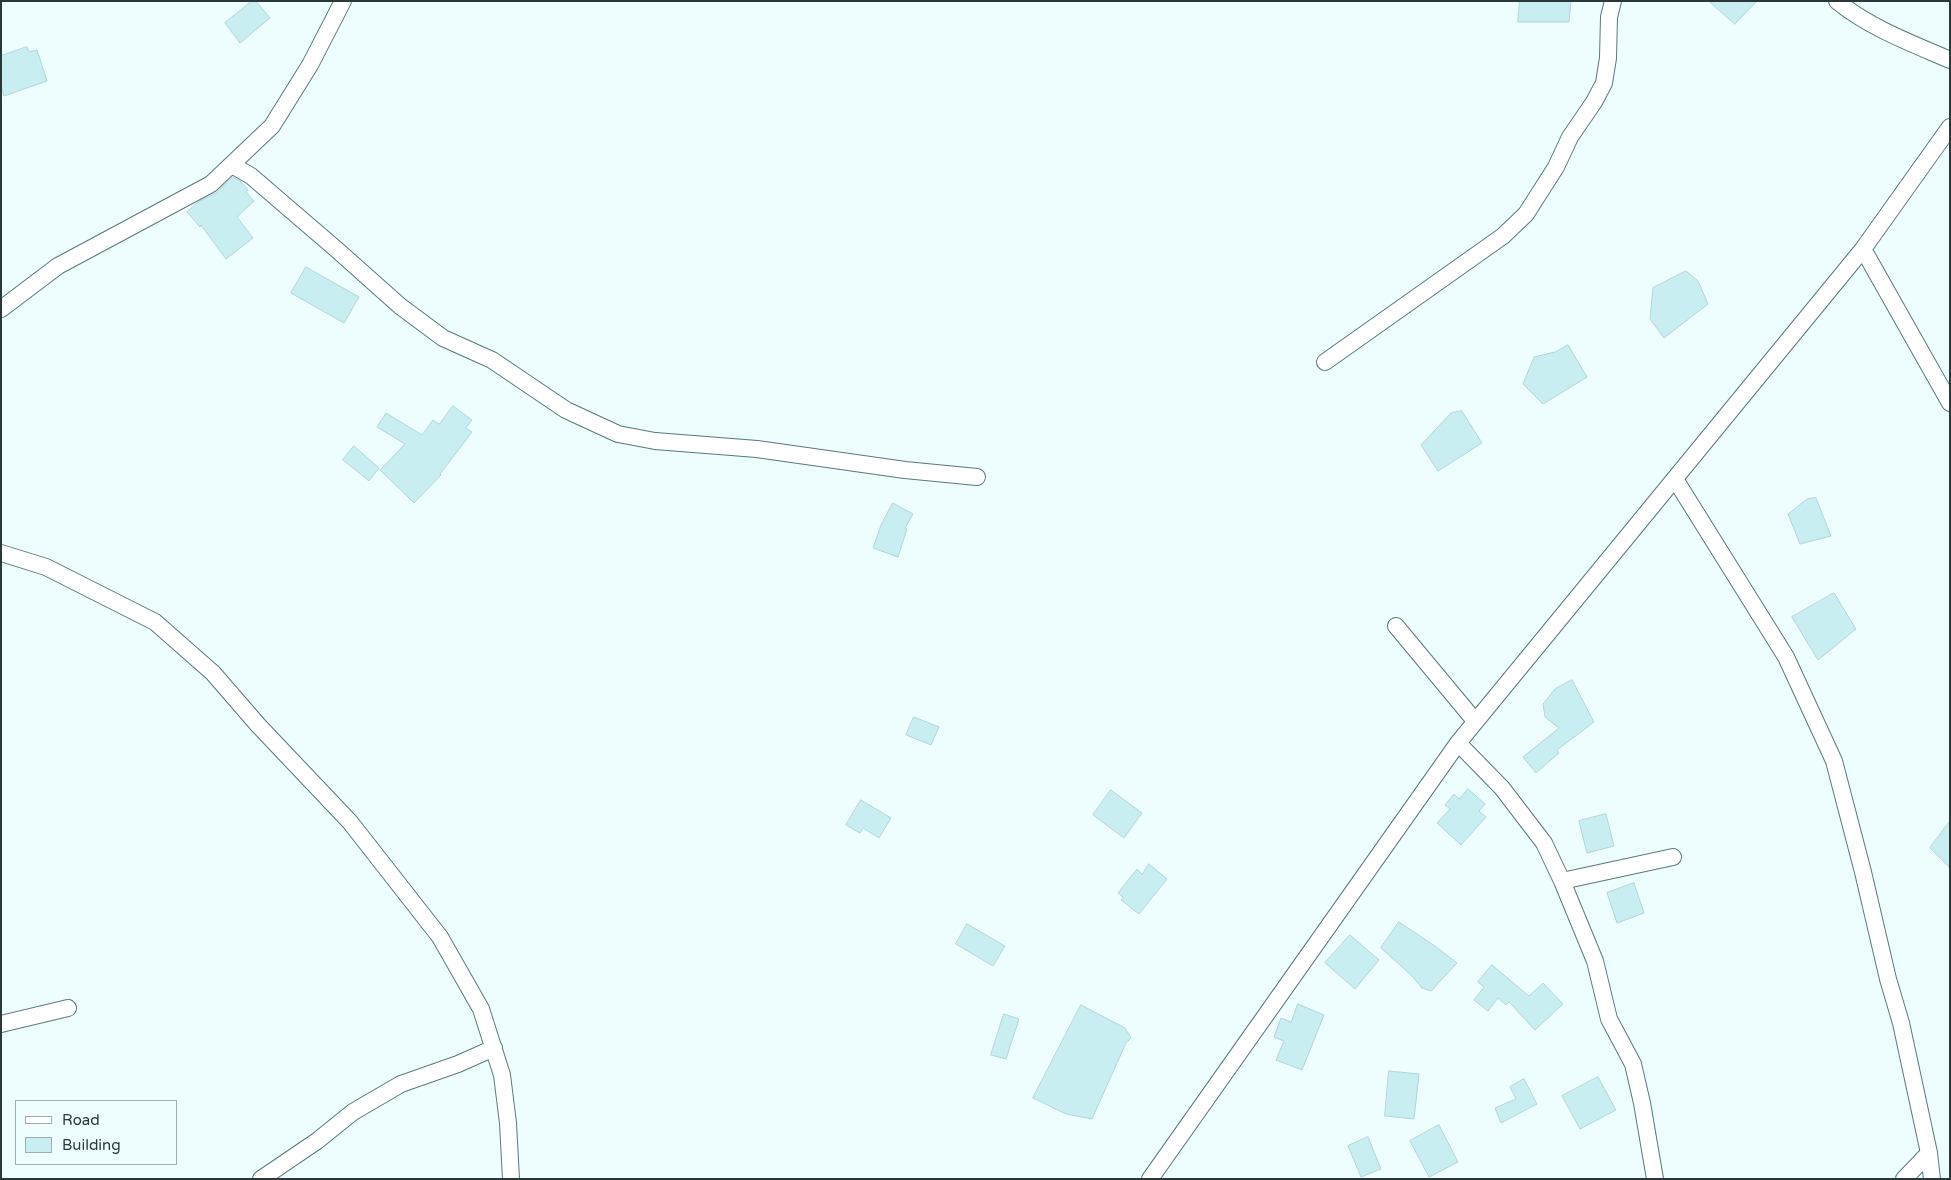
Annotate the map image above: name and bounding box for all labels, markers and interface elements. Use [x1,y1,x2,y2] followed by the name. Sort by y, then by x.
[15,1100,178,1165] legend
[62,1111,100,1129] text: Road
[62,1136,121,1154] text: Building

